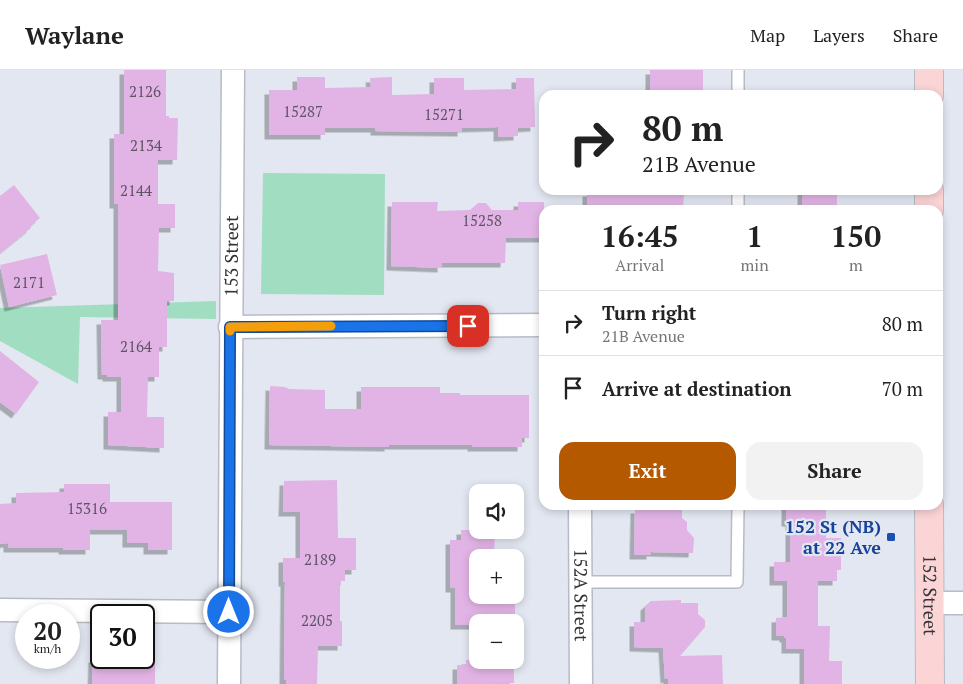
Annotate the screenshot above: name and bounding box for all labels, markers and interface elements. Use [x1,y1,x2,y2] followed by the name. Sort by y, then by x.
[25,19,124,51] text: Waylane
[750,23,785,47] text: Map
[813,23,865,47] text: Layers
[893,23,938,47] text: Share
[129,81,161,101] house number: 2126
[283,101,323,121] house number: 15287
[424,104,464,124] house number: 15271
[642,105,723,151] text: 80 m
[559,110,624,175] icon: right
[130,135,162,155] house number: 2134
[642,149,756,178] text: 21B Avenue
[120,180,152,200] house number: 2144
[462,210,502,230] house number: 15258
[219,215,243,297] street label: 153 Street
[601,216,679,256] text: 16:45
[746,216,763,256] text: 1
[830,216,881,256] text: 150
[615,254,664,276] text: Arrival
[741,254,769,276] text: min
[849,254,863,276] text: m
[13,272,45,292] house number: 2171
[602,300,696,325] text: Turn right
[447,305,489,347] pin
[559,309,587,337] icon: right
[882,311,923,336] text: 80 m
[454,312,482,340] icon: arrive
[602,325,685,347] text: 21B Avenue
[120,336,152,356] house number: 2164
[559,374,587,402] icon: arrive
[602,376,791,401] text: Arrive at destination
[882,376,923,401] text: 70 m
[559,442,736,500] button: Exit
[746,442,923,500] button: Share
[469,484,524,669] map controls
[469,484,524,539] button: sound
[67,498,107,518] house number: 15316
[785,514,881,559] place label: 152 St (NB) at 22 Ave
[885,531,897,543] marker: 152 St (NB) at 22 Ave
[569,548,594,642] street label: 152A Street
[304,549,336,569] house number: 2189
[469,549,524,604] button: +
[918,554,943,636] street label: 152 Street
[202,585,254,637] position arrow
[90,604,155,669] speed limit sign: 30
[301,610,333,630] house number: 2205
[33,614,62,647] text: 20
[469,614,524,669] button: −
[34,641,61,656] text: km/h

